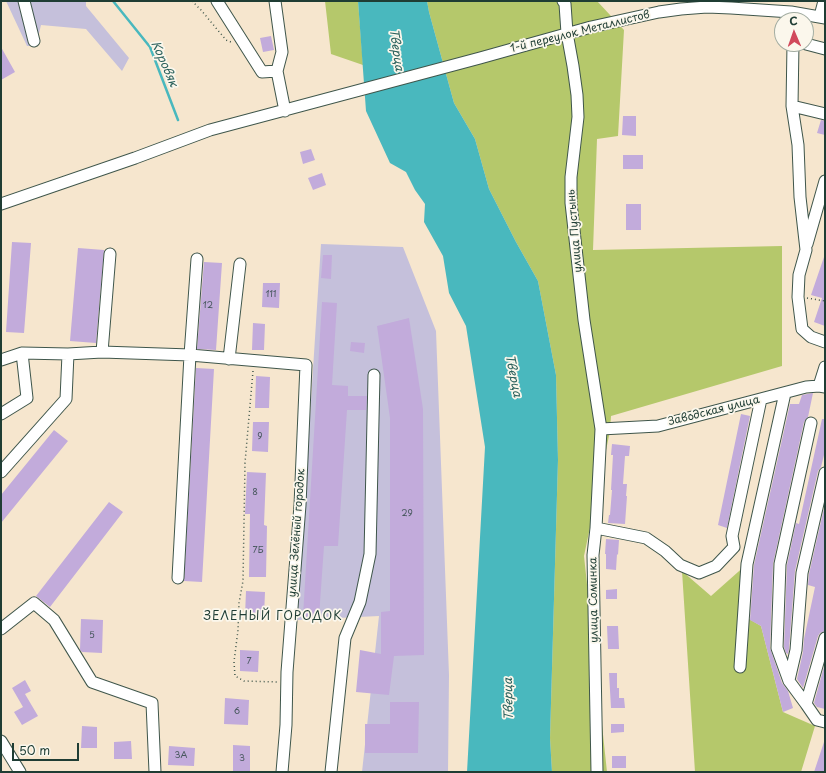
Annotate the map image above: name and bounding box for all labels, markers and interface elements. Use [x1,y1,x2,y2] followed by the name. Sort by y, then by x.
[509,8,651,56] street label: 1-й переулок Металлистов
[774,12,814,52] north arrow
[789,12,798,29] text: С
[386,28,406,72] water label: Тверца
[147,39,181,89] water label: Коровяк
[565,189,585,273] street label: улица Пустынь
[266,290,276,300] house number: 111
[203,301,213,311] house number: 12
[502,354,524,398] water label: Тверца
[667,393,761,429] street label: Заводская улица
[257,432,263,442] house number: 9
[286,468,308,598] street label: улица Зелёный городок
[252,488,258,498] house number: 8
[401,509,413,519] house number: 29
[253,546,263,556] house number: 7Б
[587,557,601,643] street label: улица Соминка
[204,610,342,624] district label: ЗЕЛЕНЫЙ ГОРОДОК
[89,631,95,641] house number: 5
[246,657,252,667] house number: 7
[501,677,517,721] water label: Тверца
[234,707,240,717] house number: 6
[14,735,81,761] scale bar
[19,741,50,759] text: 50 m
[175,751,187,761] house number: 3А
[239,754,245,764] house number: 3

